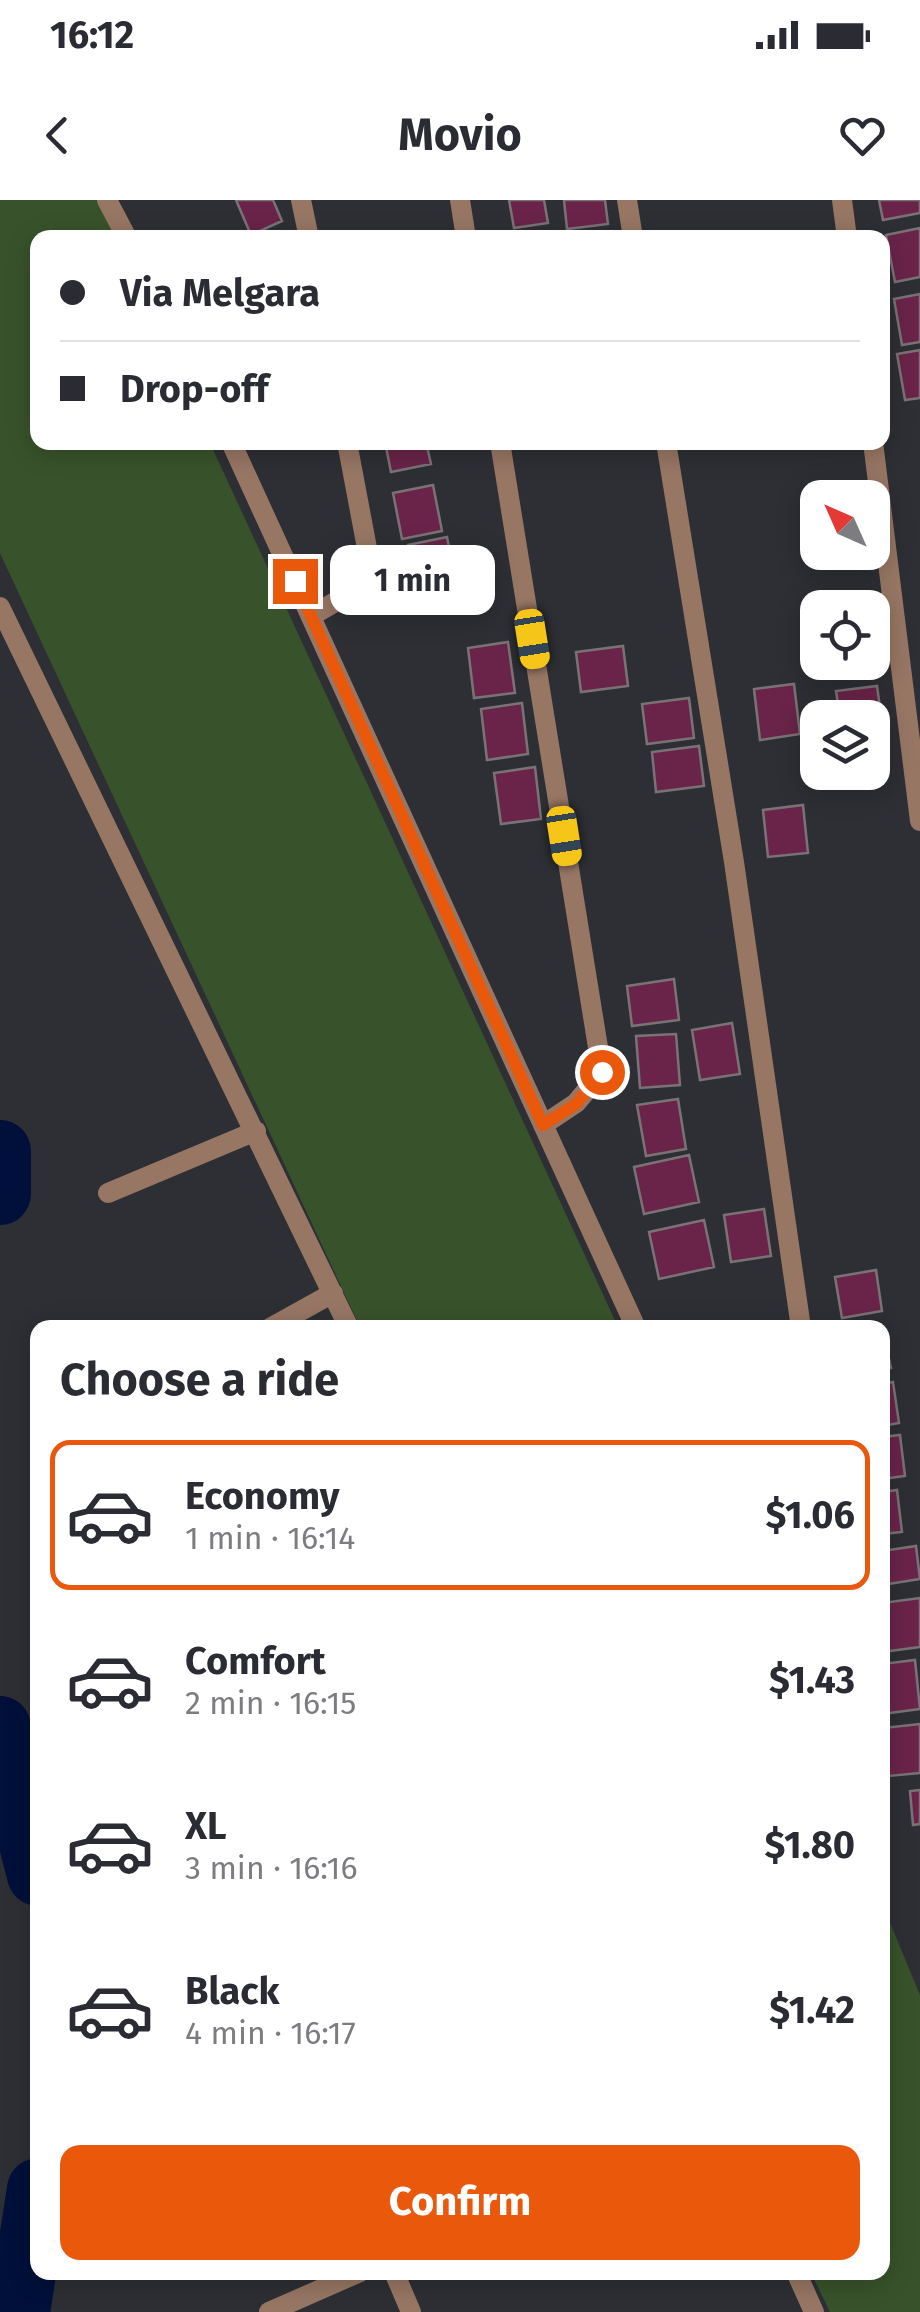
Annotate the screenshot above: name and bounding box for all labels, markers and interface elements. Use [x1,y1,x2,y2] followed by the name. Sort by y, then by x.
[50,12,134,58] text: 16:12
[30,108,85,163] icon: back
[398,108,522,162] text: Movio
[835,108,890,163] icon: heart
[120,270,320,316] text: Via Melgara
[120,366,268,412] text: Drop-off
[800,480,890,570] north arrow
[800,480,890,790] map controls
[330,546,495,616] callout: 1 min
[273,559,318,604] route end
[374,561,451,599] text: 1 min
[800,590,890,680] button: locate
[512,607,552,671] car
[800,700,890,790] button: layers
[544,804,584,868] car
[580,1050,625,1095] route start
[60,1353,339,1407] text: Choose a ride
[65,1470,155,1560] icon: car
[185,1473,340,1519] text: Economy
[766,1492,855,1538] text: $1.06
[185,1519,355,1557] text: 1 min · 16:14
[65,1635,155,1725] icon: car
[185,1638,326,1684] text: Comfort
[769,1657,855,1703] text: $1.43
[185,1684,356,1722] text: 2 min · 16:15
[65,1800,155,1890] icon: car
[185,1803,227,1849] text: XL
[764,1822,855,1868] text: $1.80
[185,1849,358,1887] text: 3 min · 16:16
[65,1965,155,2055] icon: car
[185,1968,280,2014] text: Black
[769,1987,855,2033] text: $1.42
[185,2014,356,2052] text: 4 min · 16:17
[60,2145,860,2260] button: Confirm

